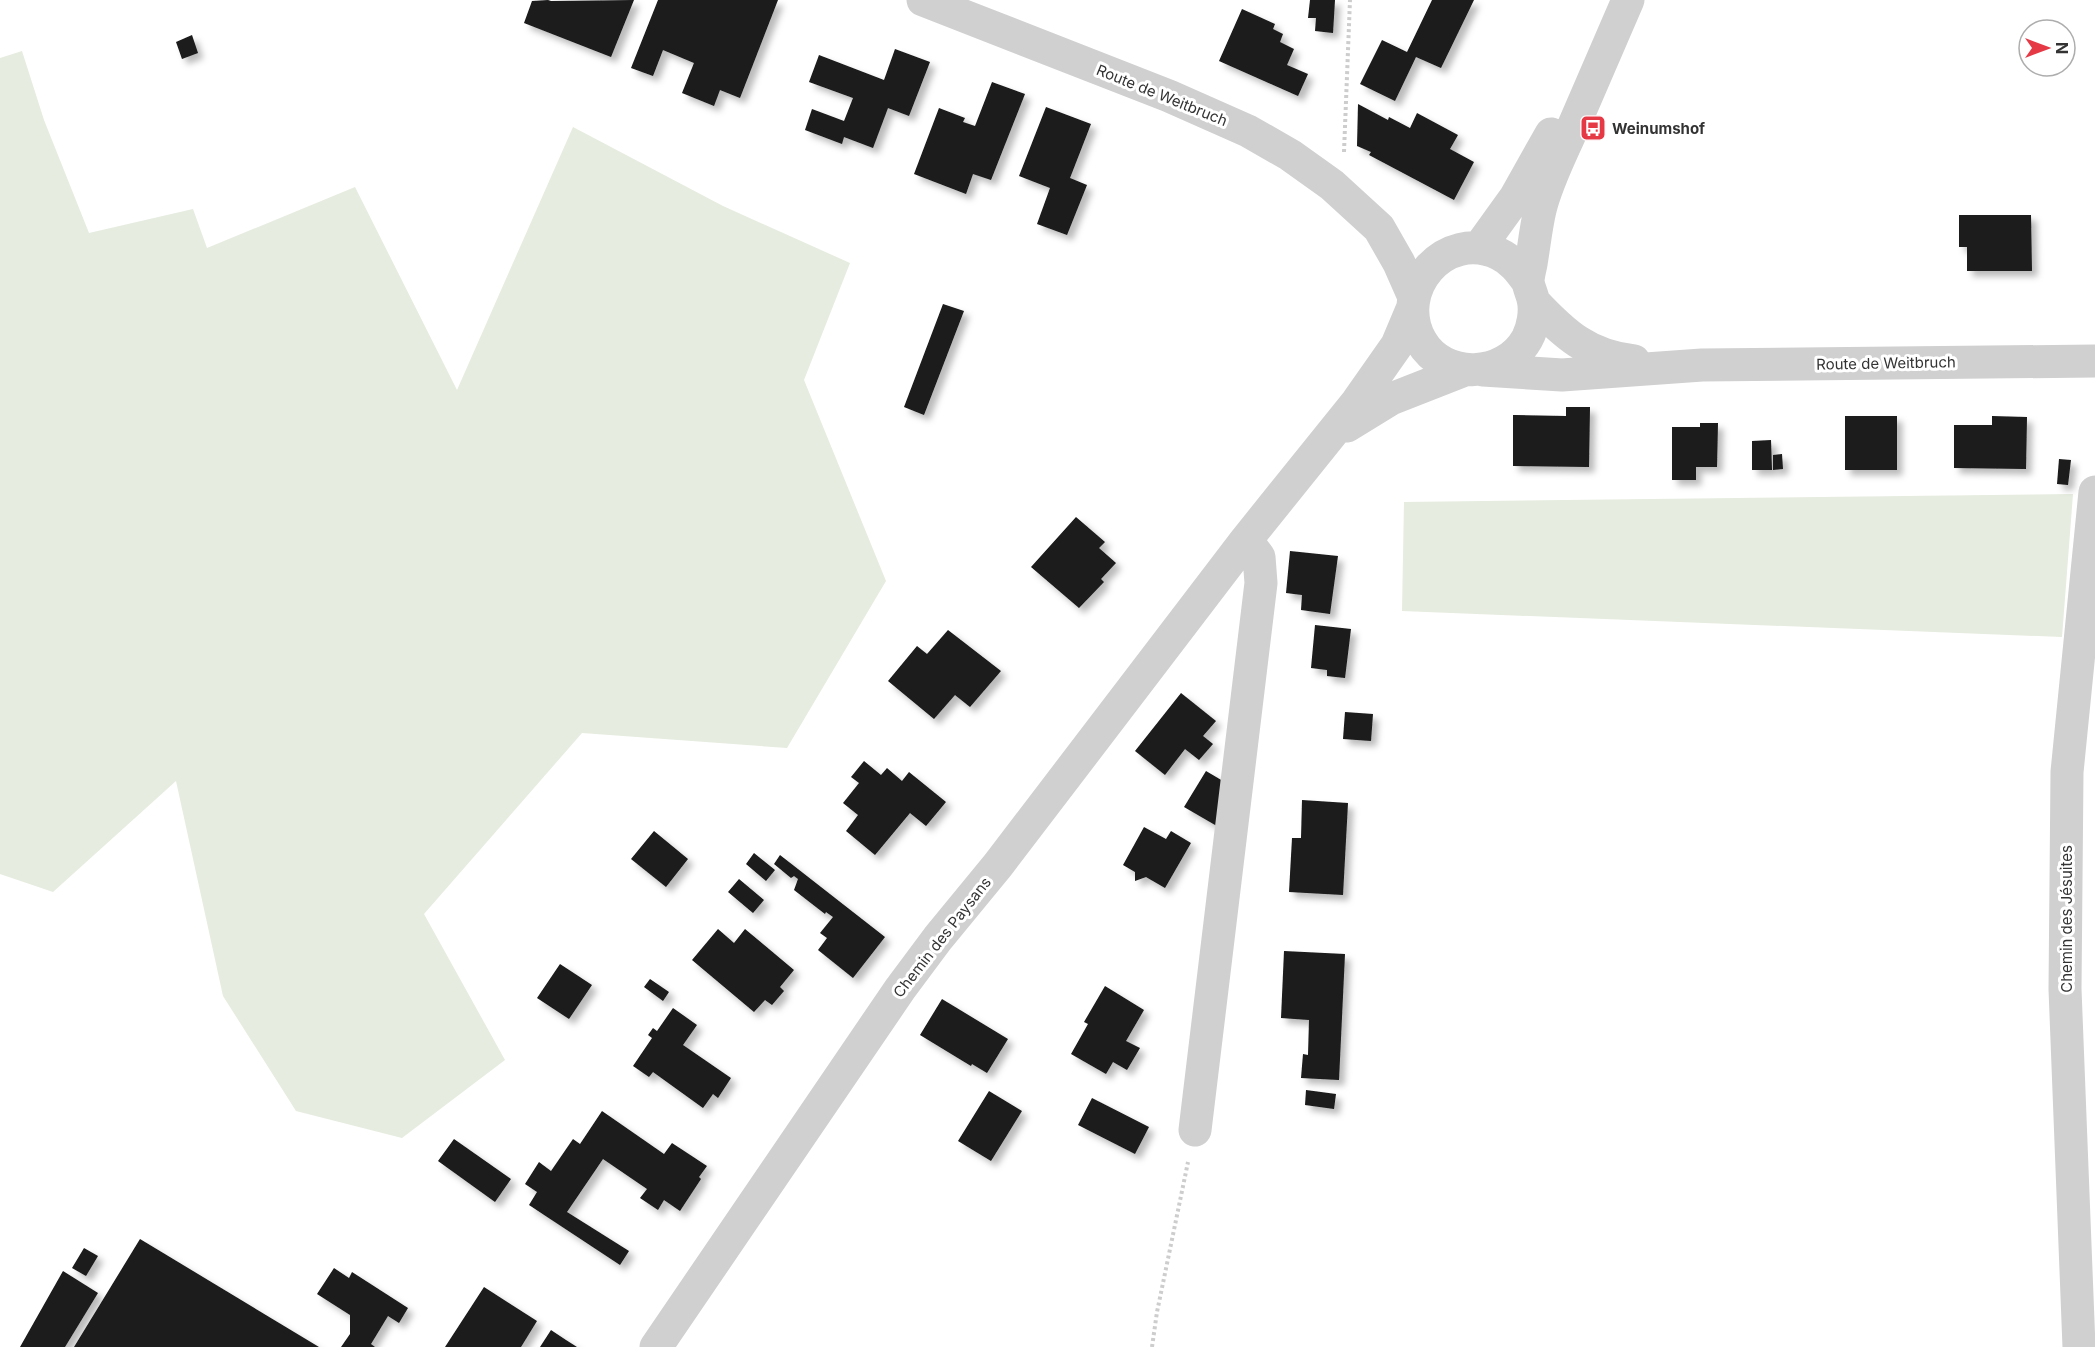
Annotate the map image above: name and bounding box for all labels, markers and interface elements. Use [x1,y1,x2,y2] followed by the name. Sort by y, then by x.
[2017,18,2077,78] north arrow
[2052,42,2072,54] text: N
[1094,60,1230,130] street label: Route de Weitbruch
[1578,113,1608,143] bus stop icon: Weinumshof
[1612,119,1705,138] place label: Weinumshof
[1816,352,1956,374] street label: Route de Weitbruch
[2057,845,2076,993] street label: Chemin des Jésuites
[889,873,995,1001] street label: Chemin des Paysans

